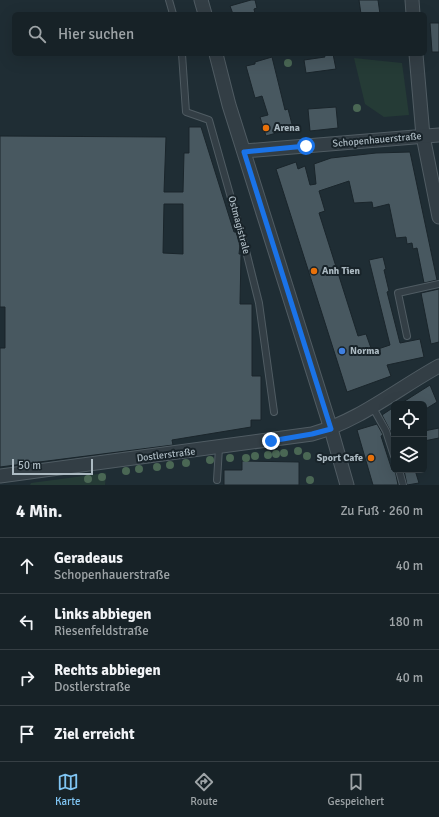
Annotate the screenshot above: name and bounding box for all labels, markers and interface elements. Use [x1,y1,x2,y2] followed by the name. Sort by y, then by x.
[12,12,427,56] search box
[26,23,48,45] icon: search
[58,25,134,43] text: Hier suchen
[274,122,300,134] place label: Arena
[261,123,271,133] marker: Arena
[332,130,422,150] street label: Schopenhauerstraße
[297,137,315,155] route start
[225,195,253,255] street label: Ostmagistrale
[322,265,361,277] place label: Anh Tien
[309,266,319,276] marker: Anh Tien
[350,345,379,357] place label: Norma
[337,346,347,356] marker: Norma
[391,401,427,473] map controls
[391,401,427,437] button: locate
[262,432,280,450] route end
[391,437,427,473] button: layers
[136,445,196,465] street label: Dostlerstraße
[317,452,363,464] place label: Sport Cafe
[366,453,376,463] marker: Sport Cafe
[12,457,93,476] scale bar
[18,459,41,472] text: 50 m
[16,501,62,522] text: 4 Min.
[340,503,423,519] text: Zu Fuß · 260 m
[54,549,123,567] text: Geradeaus
[16,555,38,577] icon: ahead
[396,558,423,574] text: 40 m
[54,567,170,583] text: Schopenhauerstraße
[54,605,151,623] text: Links abbiegen
[16,611,38,633] icon: left
[389,614,423,630] text: 180 m
[54,623,149,639] text: Riesenfeldstraße
[54,661,161,679] text: Rechts abbiegen
[16,667,38,689] icon: right
[396,670,423,686] text: 40 m
[54,679,131,695] text: Dostlerstraße
[16,723,38,745] icon: arrive
[54,725,135,743] text: Ziel erreicht
[55,771,81,808] tab: Karte
[190,771,218,808] tab: Route
[328,771,384,808] tab: Gespeichert

